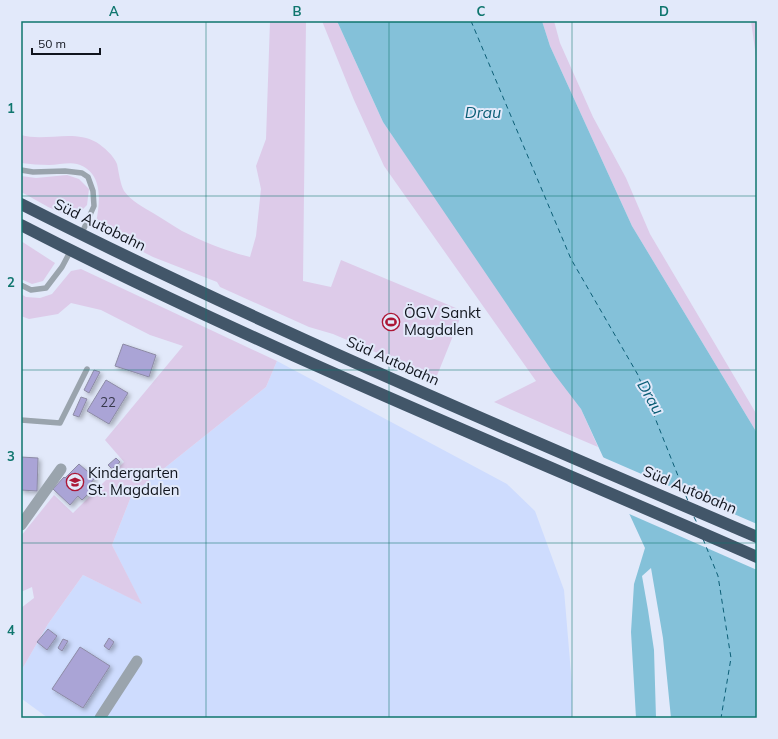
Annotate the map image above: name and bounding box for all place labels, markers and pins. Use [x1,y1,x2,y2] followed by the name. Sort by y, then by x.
[404,303,481,339] place label: ÖGV Sankt Magdalen
[381,312,401,332] sports icon: ÖGV Sankt Magdalen
[88,463,180,499] place label: Kindergarten St. Magdalen
[65,472,85,492] school or university icon: Kindergarten St. Magdalen

